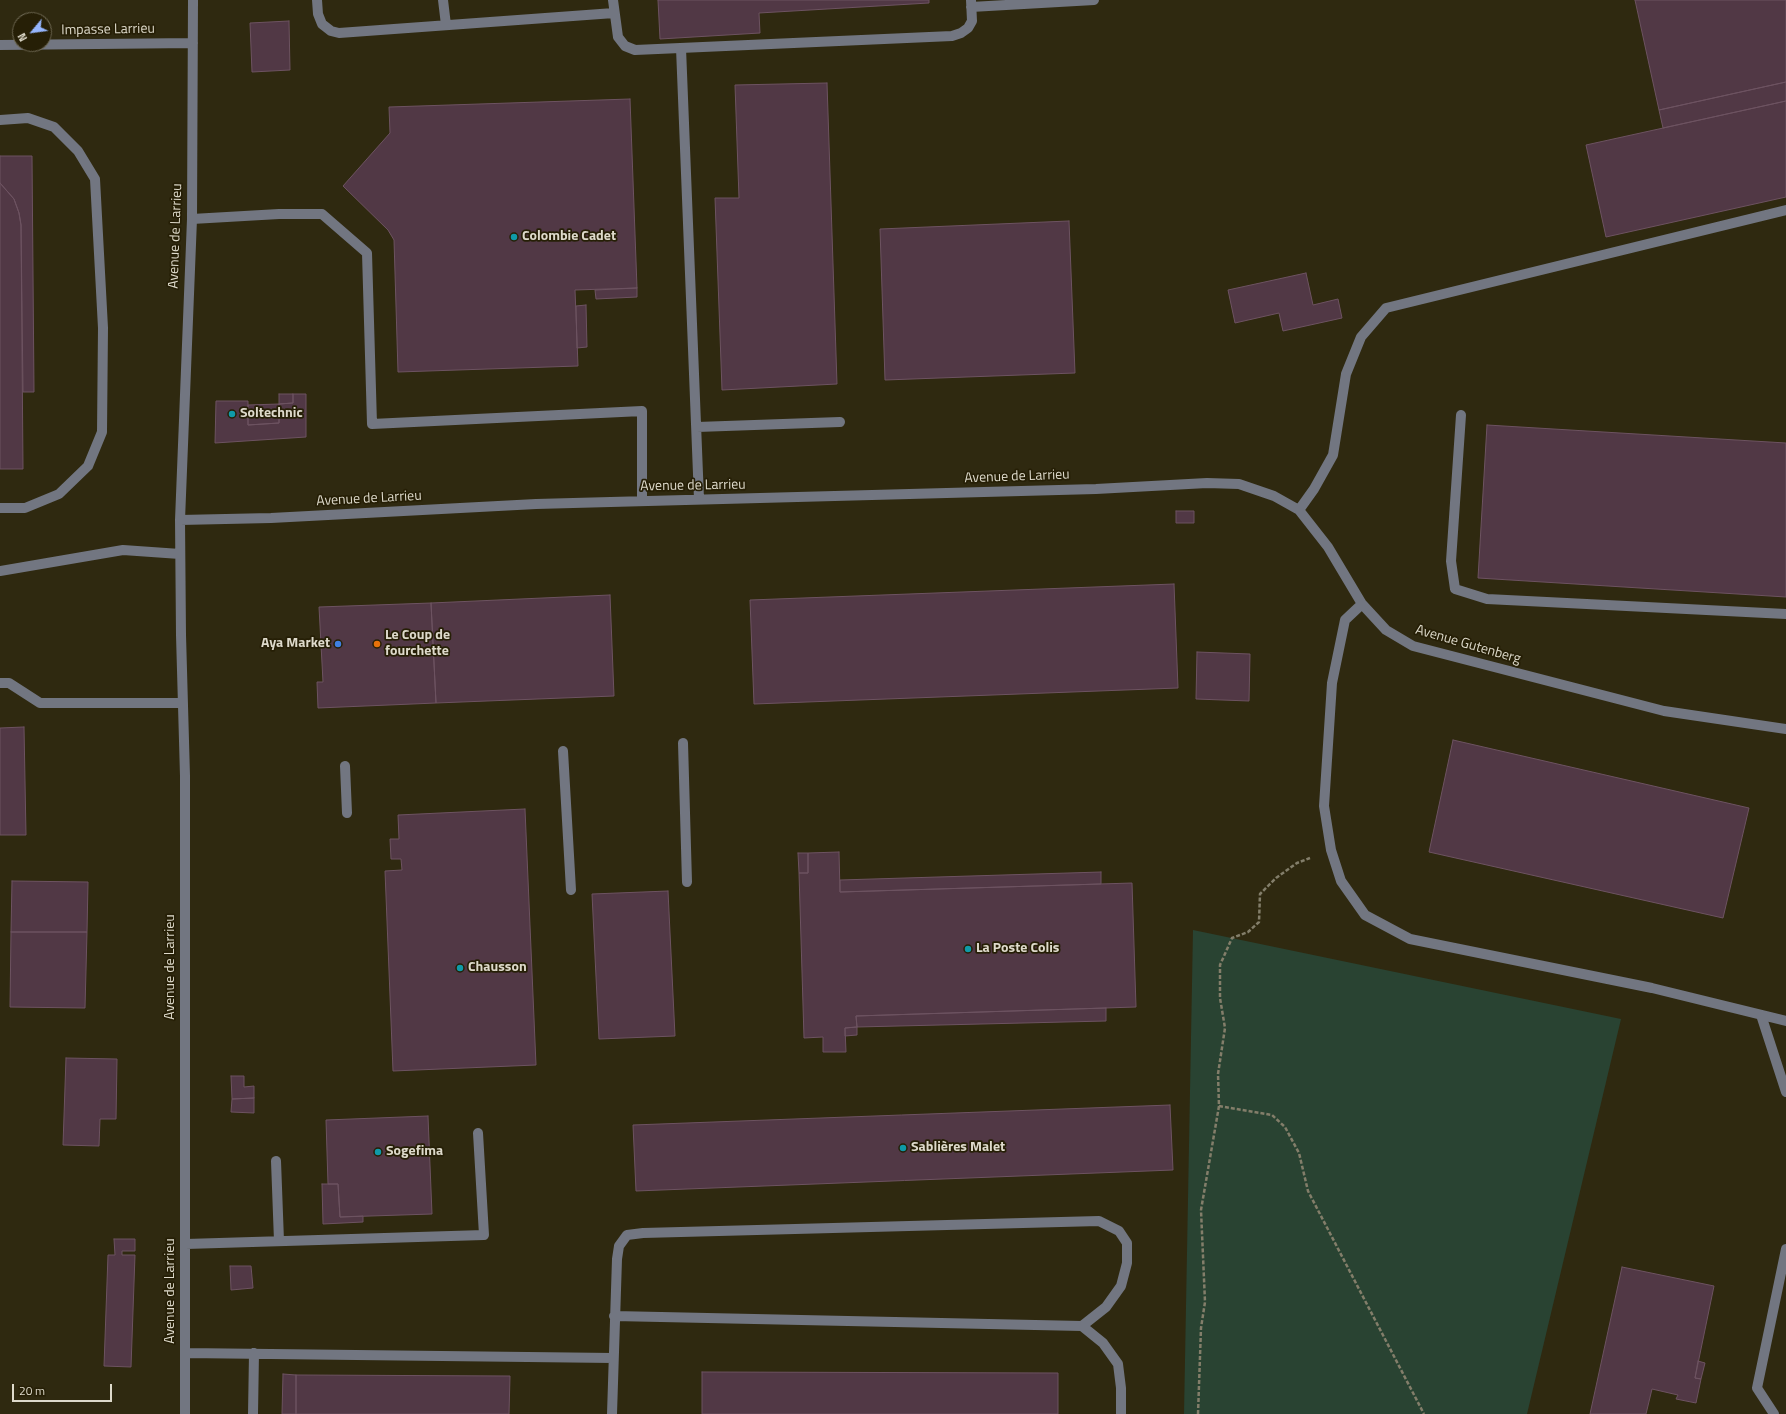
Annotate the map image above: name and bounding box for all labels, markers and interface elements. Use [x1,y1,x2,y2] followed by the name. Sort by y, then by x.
[12,12,52,52] north arrow
[61,21,155,39] street label: Impasse Larrieu
[14,30,31,45] text: N
[166,183,186,289] street label: Avenue de Larrieu
[522,229,616,245] place label: Colombie Cadet
[509,232,519,242] marker: Colombie Cadet
[240,406,303,422] place label: Soltechnic
[227,409,237,419] marker: Soltechnic
[964,467,1070,487] street label: Avenue de Larrieu
[640,477,746,495] street label: Avenue de Larrieu
[316,488,422,510] street label: Avenue de Larrieu
[1413,622,1523,668] street label: Avenue Gutenberg
[385,628,450,660] place label: Le Coup de fourchette
[261,636,330,652] place label: Aya Market
[333,639,343,649] marker: Aya Market
[372,639,382,649] marker: Le Coup de fourchette
[163,914,179,1020] street label: Avenue de Larrieu
[976,941,1059,957] place label: La Poste Colis
[963,944,973,954] marker: La Poste Colis
[468,960,527,976] place label: Chausson
[455,963,465,973] marker: Chausson
[911,1140,1005,1156] place label: Sablières Malet
[898,1143,908,1153] marker: Sablières Malet
[386,1144,443,1160] place label: Sogefima
[373,1147,383,1157] marker: Sogefima
[163,1238,179,1344] street label: Avenue de Larrieu
[14,1376,114,1402] scale bar
[19,1381,45,1400] text: 20 m

